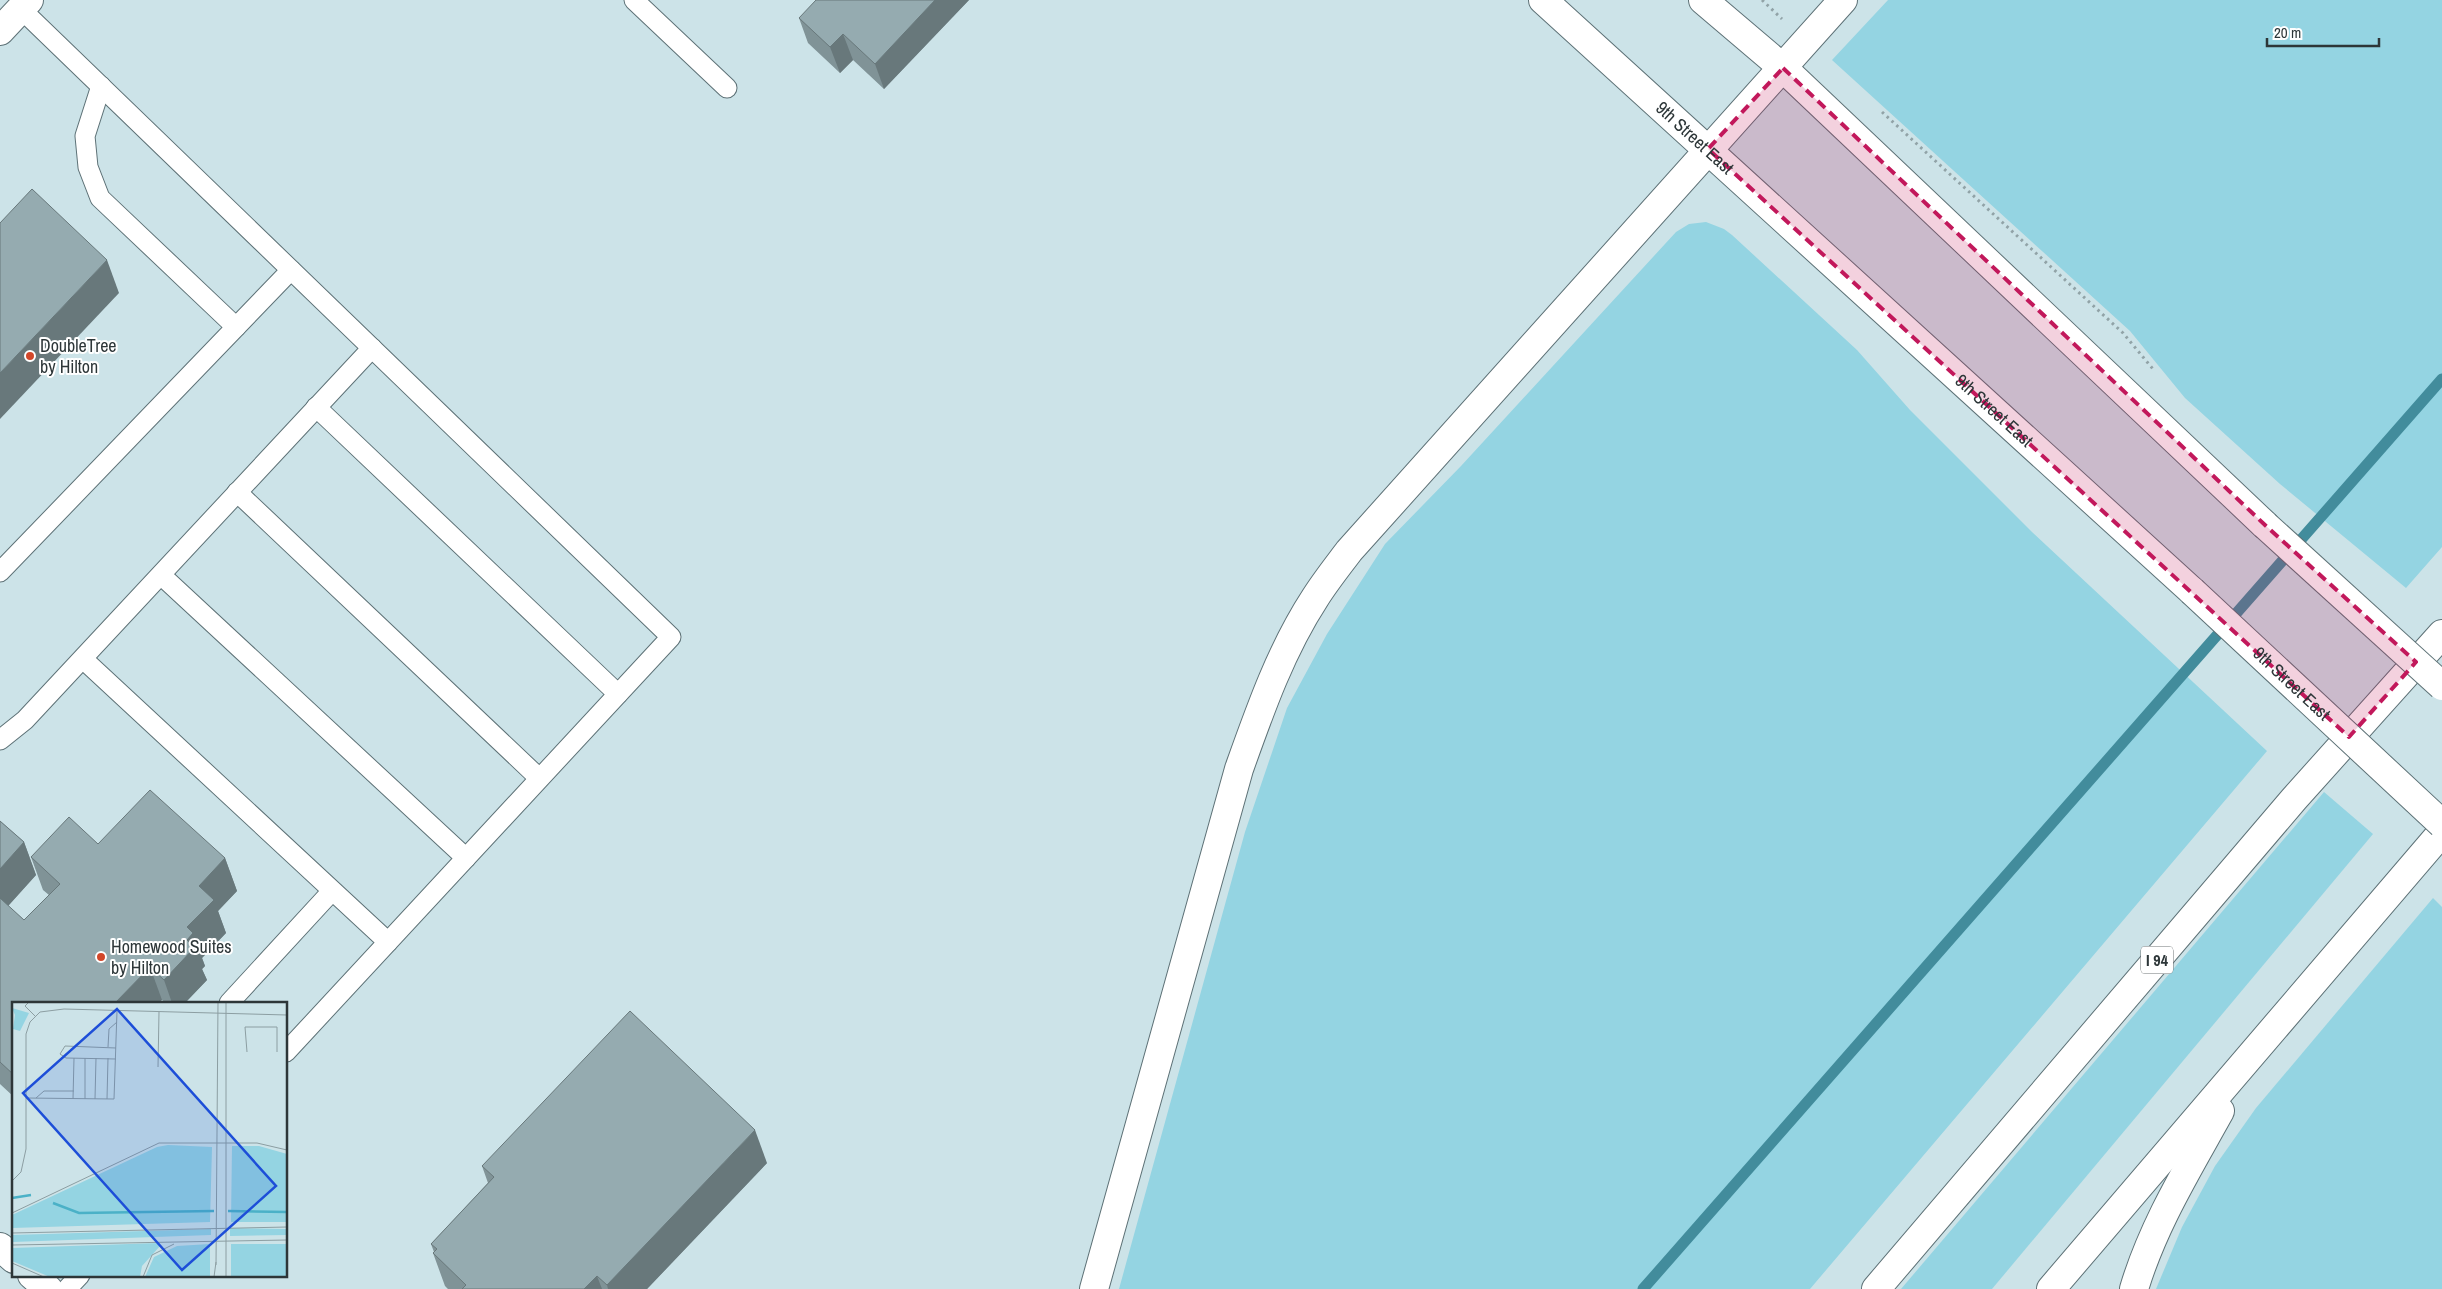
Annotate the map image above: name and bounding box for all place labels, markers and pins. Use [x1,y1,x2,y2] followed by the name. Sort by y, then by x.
[40,333,117,379] place label: DoubleTree by Hilton
[24,350,36,362] marker: DoubleTree by Hilton
[111,934,232,980] place label: Homewood Suites by Hilton
[95,951,107,963] marker: Homewood Suites by Hilton

